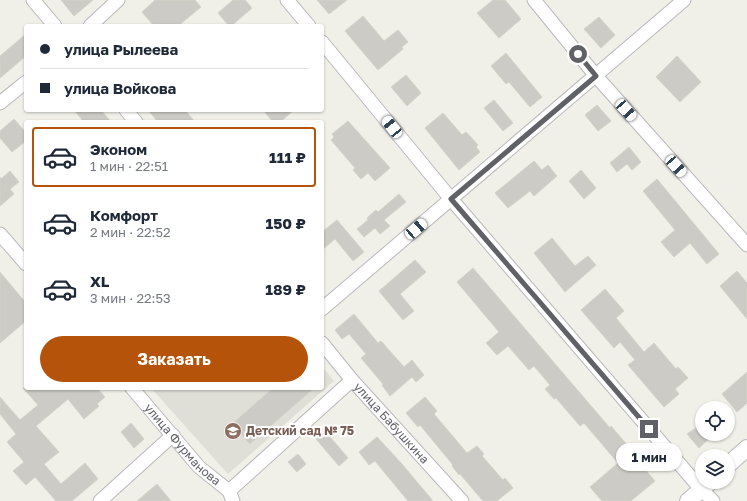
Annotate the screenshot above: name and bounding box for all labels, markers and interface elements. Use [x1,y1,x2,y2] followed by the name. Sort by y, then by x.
[64,40,178,58] text: улица Рылеева
[569,45,587,63] route start
[64,79,176,97] text: улица Войкова
[614,97,638,123] car
[380,114,404,140] car
[42,139,78,175] icon: car
[90,140,147,158] text: Эконом
[269,148,306,166] text: 111 ₽
[664,153,688,179] car
[90,158,168,174] text: 1 мин · 22:51
[42,205,78,241] icon: car
[90,206,158,224] text: Комфорт
[265,214,306,232] text: 150 ₽
[403,217,429,241] car
[90,224,170,240] text: 2 мин · 22:52
[42,271,78,307] icon: car
[90,272,109,290] text: XL
[265,280,306,298] text: 189 ₽
[90,290,171,306] text: 3 мин · 22:53
[40,336,308,382] button: Заказать
[351,379,432,467] street label: улица Бабушкина
[141,400,224,488] street label: улица Фурманова
[695,401,735,489] map controls
[695,401,735,441] button: locate
[640,420,658,438] route end
[223,421,243,441] school or university icon: Детский сад № 75
[246,423,354,438] place label: Детский сад № 75
[616,443,682,471] callout: 1 мин
[631,449,667,465] text: 1 мин
[695,449,735,489] button: layers

